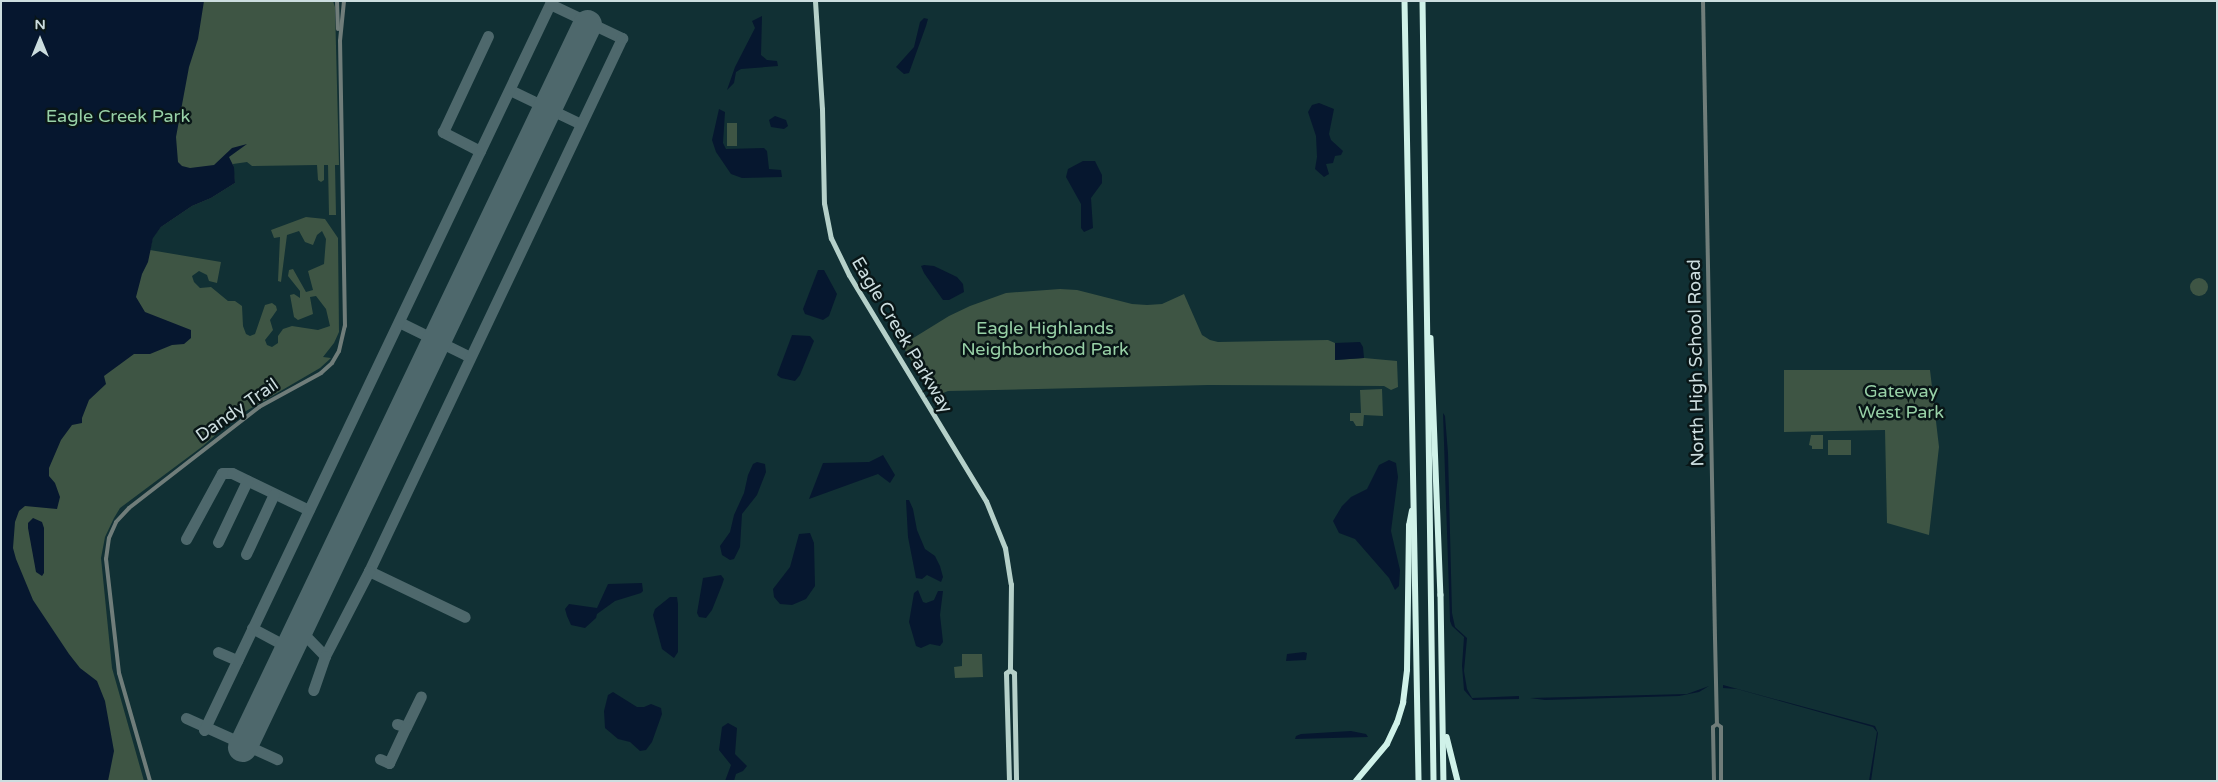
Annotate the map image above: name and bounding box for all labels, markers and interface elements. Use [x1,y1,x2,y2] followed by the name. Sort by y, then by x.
[15,15,65,65] north arrow
[34,16,46,33] text: N
[46,105,190,127] park label: Eagle Creek Park
[847,253,957,417] street label: Eagle Creek Parkway
[1683,259,1709,467] street label: North High School Road
[961,318,1129,360] park label: Eagle Highlands Neighborhood Park
[191,374,283,446] street label: Dandy Trail
[1858,381,1944,424] park label: Gateway West Park

